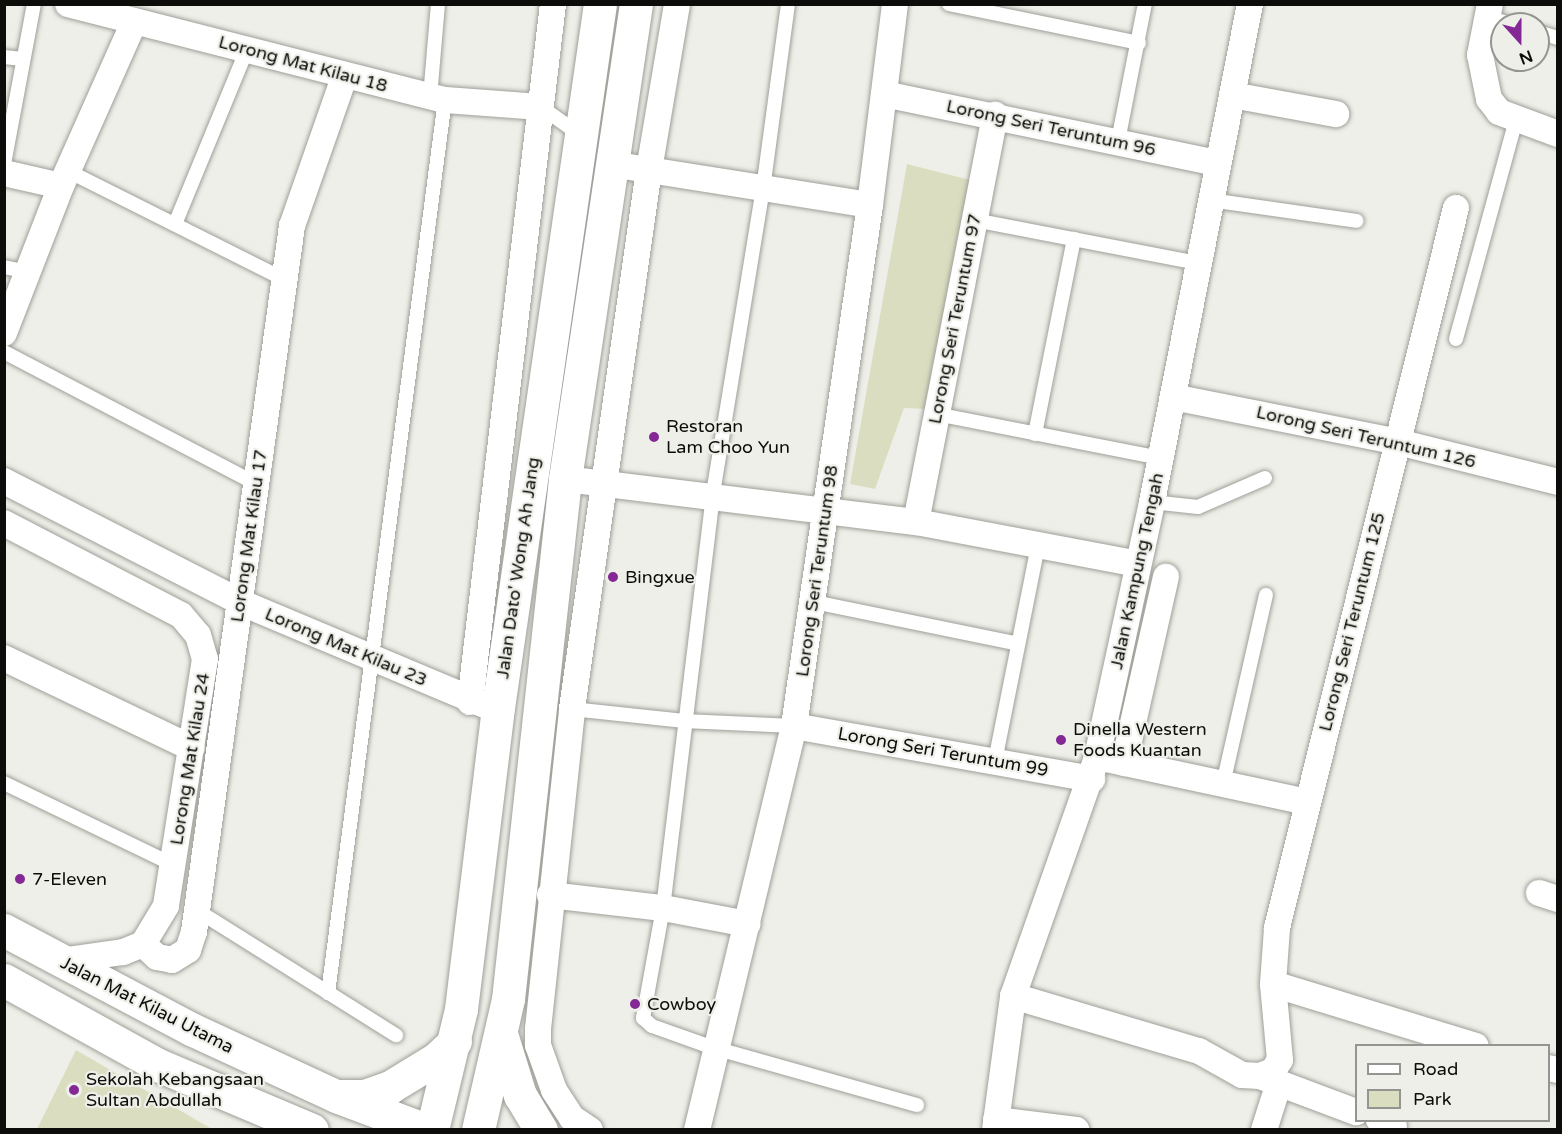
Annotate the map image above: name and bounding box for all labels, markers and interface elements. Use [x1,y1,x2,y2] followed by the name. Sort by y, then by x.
[1490,12,1550,72] north arrow
[216,31,390,97] street label: Lorong Mat Kilau 18
[1516,45,1535,69] text: N
[944,95,1158,161] street label: Lorong Seri Teruntum 96
[924,212,986,426] street label: Lorong Seri Teruntum 97
[1254,401,1478,473] street label: Lorong Seri Teruntum 126
[666,416,790,458] place label: Restoran Lam Choo Yun
[647,430,661,444] marker: Restoran Lam Choo Yun
[226,448,272,624] street label: Lorong Mat Kilau 17
[492,456,544,680] street label: Jalan Dato' Wong Ah Jang
[791,464,843,678] street label: Lorong Seri Teruntum 98
[1106,471,1168,671] street label: Jalan Kampung Tengah
[1314,510,1390,734] street label: Lorong Seri Teruntum 125
[625,566,695,588] place label: Bingxue
[606,570,620,584] marker: Bingxue
[262,603,430,691] street label: Lorong Mat Kilau 23
[166,671,214,847] street label: Lorong Mat Kilau 24
[1073,719,1207,762] place label: Dinella Western Foods Kuantan
[836,723,1050,781] street label: Lorong Seri Teruntum 99
[1054,733,1068,747] marker: Dinella Western Foods Kuantan
[32,868,107,890] place label: 7-Eleven
[13,872,27,886] marker: 7-Eleven
[57,952,237,1058] street label: Jalan Mat Kilau Utama
[647,993,716,1015] place label: Cowboy
[628,997,642,1011] marker: Cowboy
[1355,1044,1550,1122] legend
[1413,1058,1458,1080] text: Road
[86,1069,264,1112] place label: Sekolah Kebangsaan Sultan Abdullah
[67,1083,81,1097] marker: Sekolah Kebangsaan Sultan Abdullah
[1413,1088,1451,1110] text: Park

